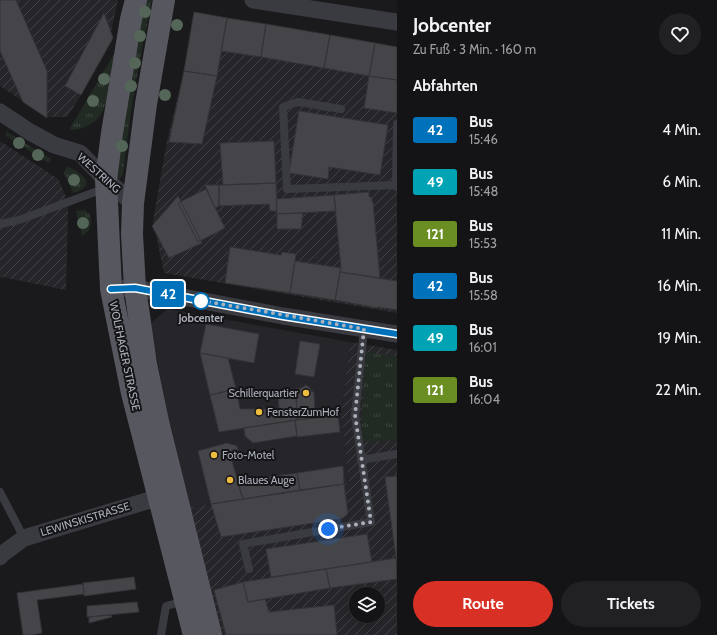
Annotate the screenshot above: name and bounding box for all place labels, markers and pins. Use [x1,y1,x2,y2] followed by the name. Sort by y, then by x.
[192,292,210,310] marker: Jobcenter
[177,311,224,325] place label: Jobcenter
[228,386,299,400] place label: Schillerquartier
[301,388,311,398] marker: Schillerquartier
[267,405,340,419] place label: FensterZumHof
[254,407,264,417] marker: FensterZumHof
[222,448,275,462] place label: Foto-Motel
[209,450,219,460] marker: Foto-Motel
[238,473,295,487] place label: Blaues Auge
[225,475,235,485] marker: Blaues Auge

